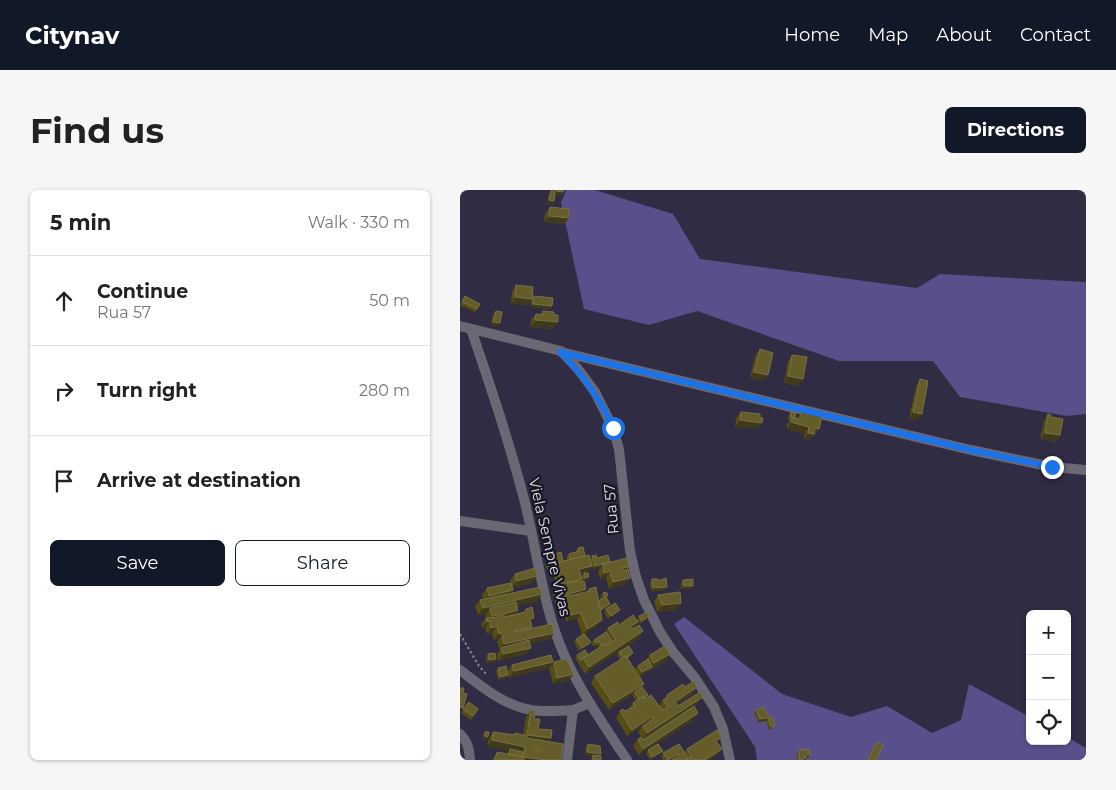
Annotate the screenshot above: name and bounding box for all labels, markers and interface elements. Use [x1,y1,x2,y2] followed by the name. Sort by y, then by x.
[25,21,119,50] text: Citynav
[784,24,840,46] text: Home
[868,24,908,46] text: Map
[936,24,992,46] text: About
[1020,24,1091,46] text: Contact
[945,107,1086,153] button: Directions
[30,109,164,152] text: Find us
[50,210,111,235] text: 5 min
[308,213,410,232] text: Walk · 330 m
[97,280,188,303] text: Continue
[50,287,78,315] icon: ahead
[369,291,410,310] text: 50 m
[97,303,151,322] text: Rua 57
[50,377,78,405] icon: right
[97,379,197,402] text: Turn right
[359,381,410,400] text: 280 m
[602,417,625,440] route start
[1041,456,1064,479] route end
[50,467,78,495] icon: arrive
[97,469,301,492] text: Arrive at destination
[525,476,575,618] street label: Viela Sempre Vivas
[599,483,623,535] street label: Rua 57
[50,540,225,586] button: Save
[235,540,410,586] button: Share
[1026,610,1071,745] map controls
[1026,610,1071,655] button: +
[1026,655,1071,700] button: −
[1026,700,1071,745] button: locate

